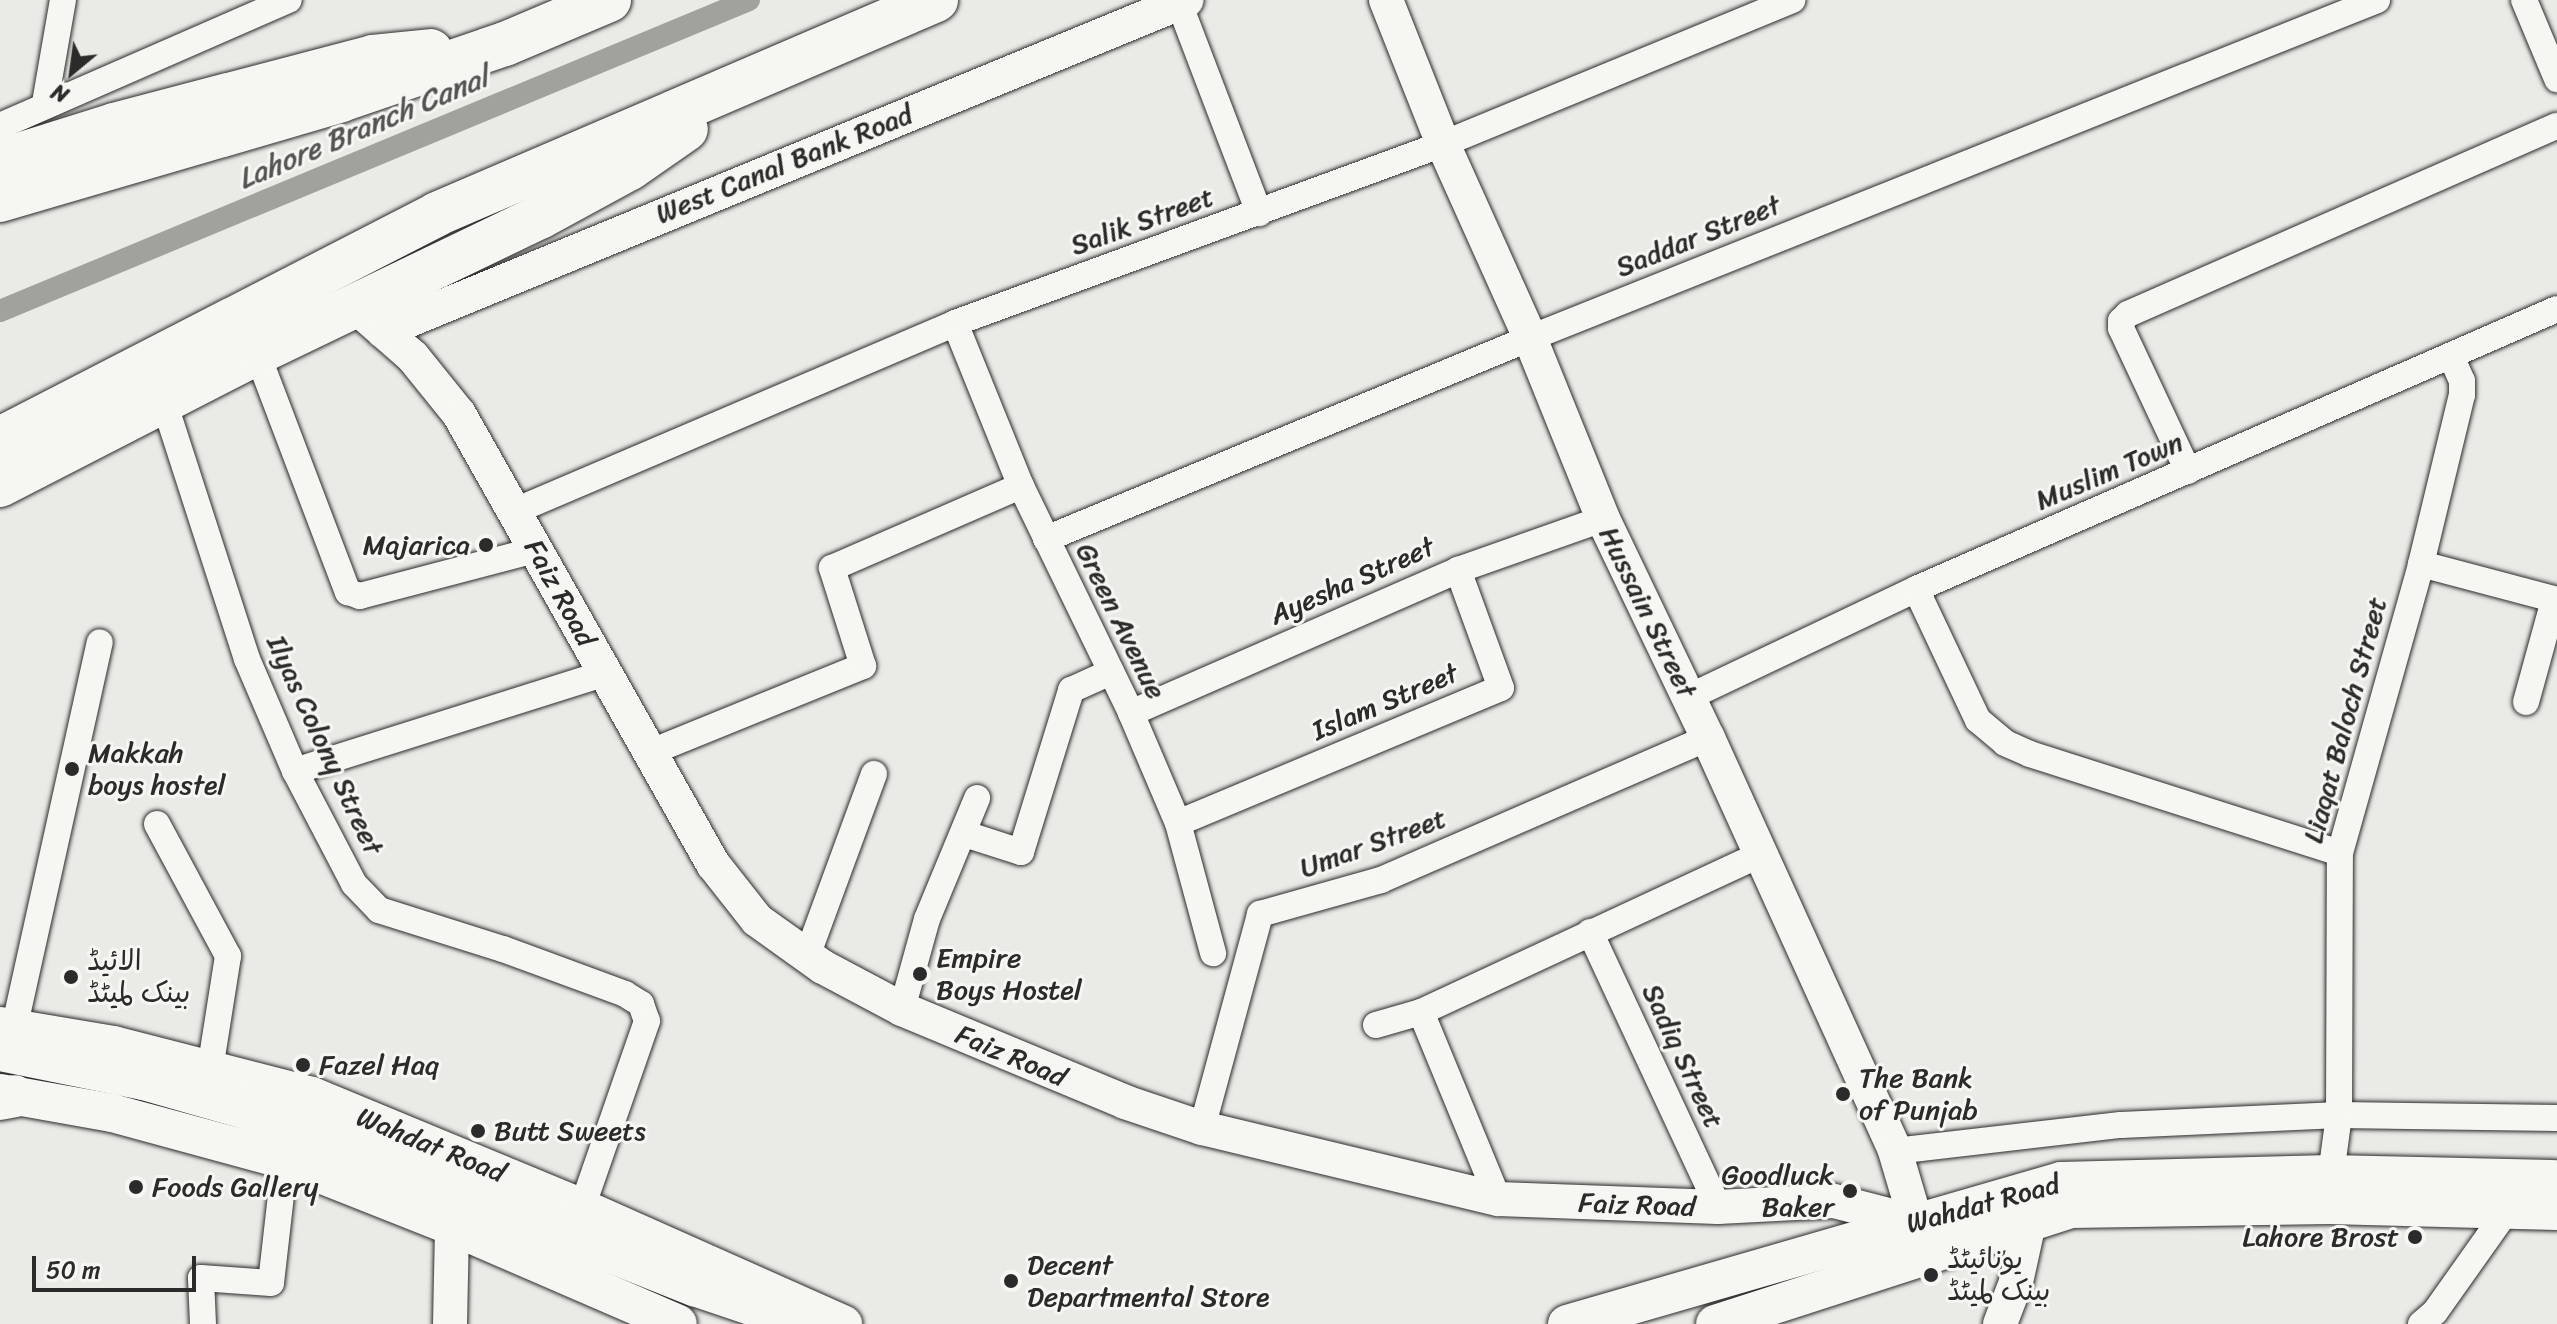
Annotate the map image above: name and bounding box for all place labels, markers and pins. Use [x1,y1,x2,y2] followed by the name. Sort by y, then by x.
[363,528,470,562] place label: Majarica
[477,536,495,554] marker: Majarica
[88,736,226,802] place label: Makkah boys hostel
[63,760,81,778] marker: Makkah boys hostel
[936,941,1084,1007] place label: Empire Boys Hostel
[87,944,190,1010] place label: الائیڈ بینک لمیٹڈ
[911,965,929,983] marker: Empire Boys Hostel
[62,968,80,986] marker: الائیڈ بینک لمیٹڈ
[319,1048,439,1082] place label: Fazel Haq
[294,1056,312,1074] marker: Fazel Haq
[1859,1061,1978,1127] place label: The Bank of Punjab
[1834,1085,1852,1103] marker: The Bank of Punjab
[494,1114,647,1148] place label: Butt Sweets
[469,1122,487,1140] marker: Butt Sweets
[1722,1158,1834,1224] place label: Goodluck Baker
[152,1170,318,1204] place label: Foods Gallery
[127,1178,145,1196] marker: Foods Gallery
[1841,1182,1859,1200] marker: Goodluck Baker
[2243,1220,2399,1254] place label: Lahore Brost
[2406,1228,2424,1246] marker: Lahore Brost
[1947,1242,2050,1308] place label: یونائیٹڈ بینک لمیٹڈ
[1027,1248,1270,1314] place label: Decent Departmental Store
[1922,1266,1940,1284] marker: یونائیٹڈ بینک لمیٹڈ
[1002,1272,1020,1290] marker: Decent Departmental Store

